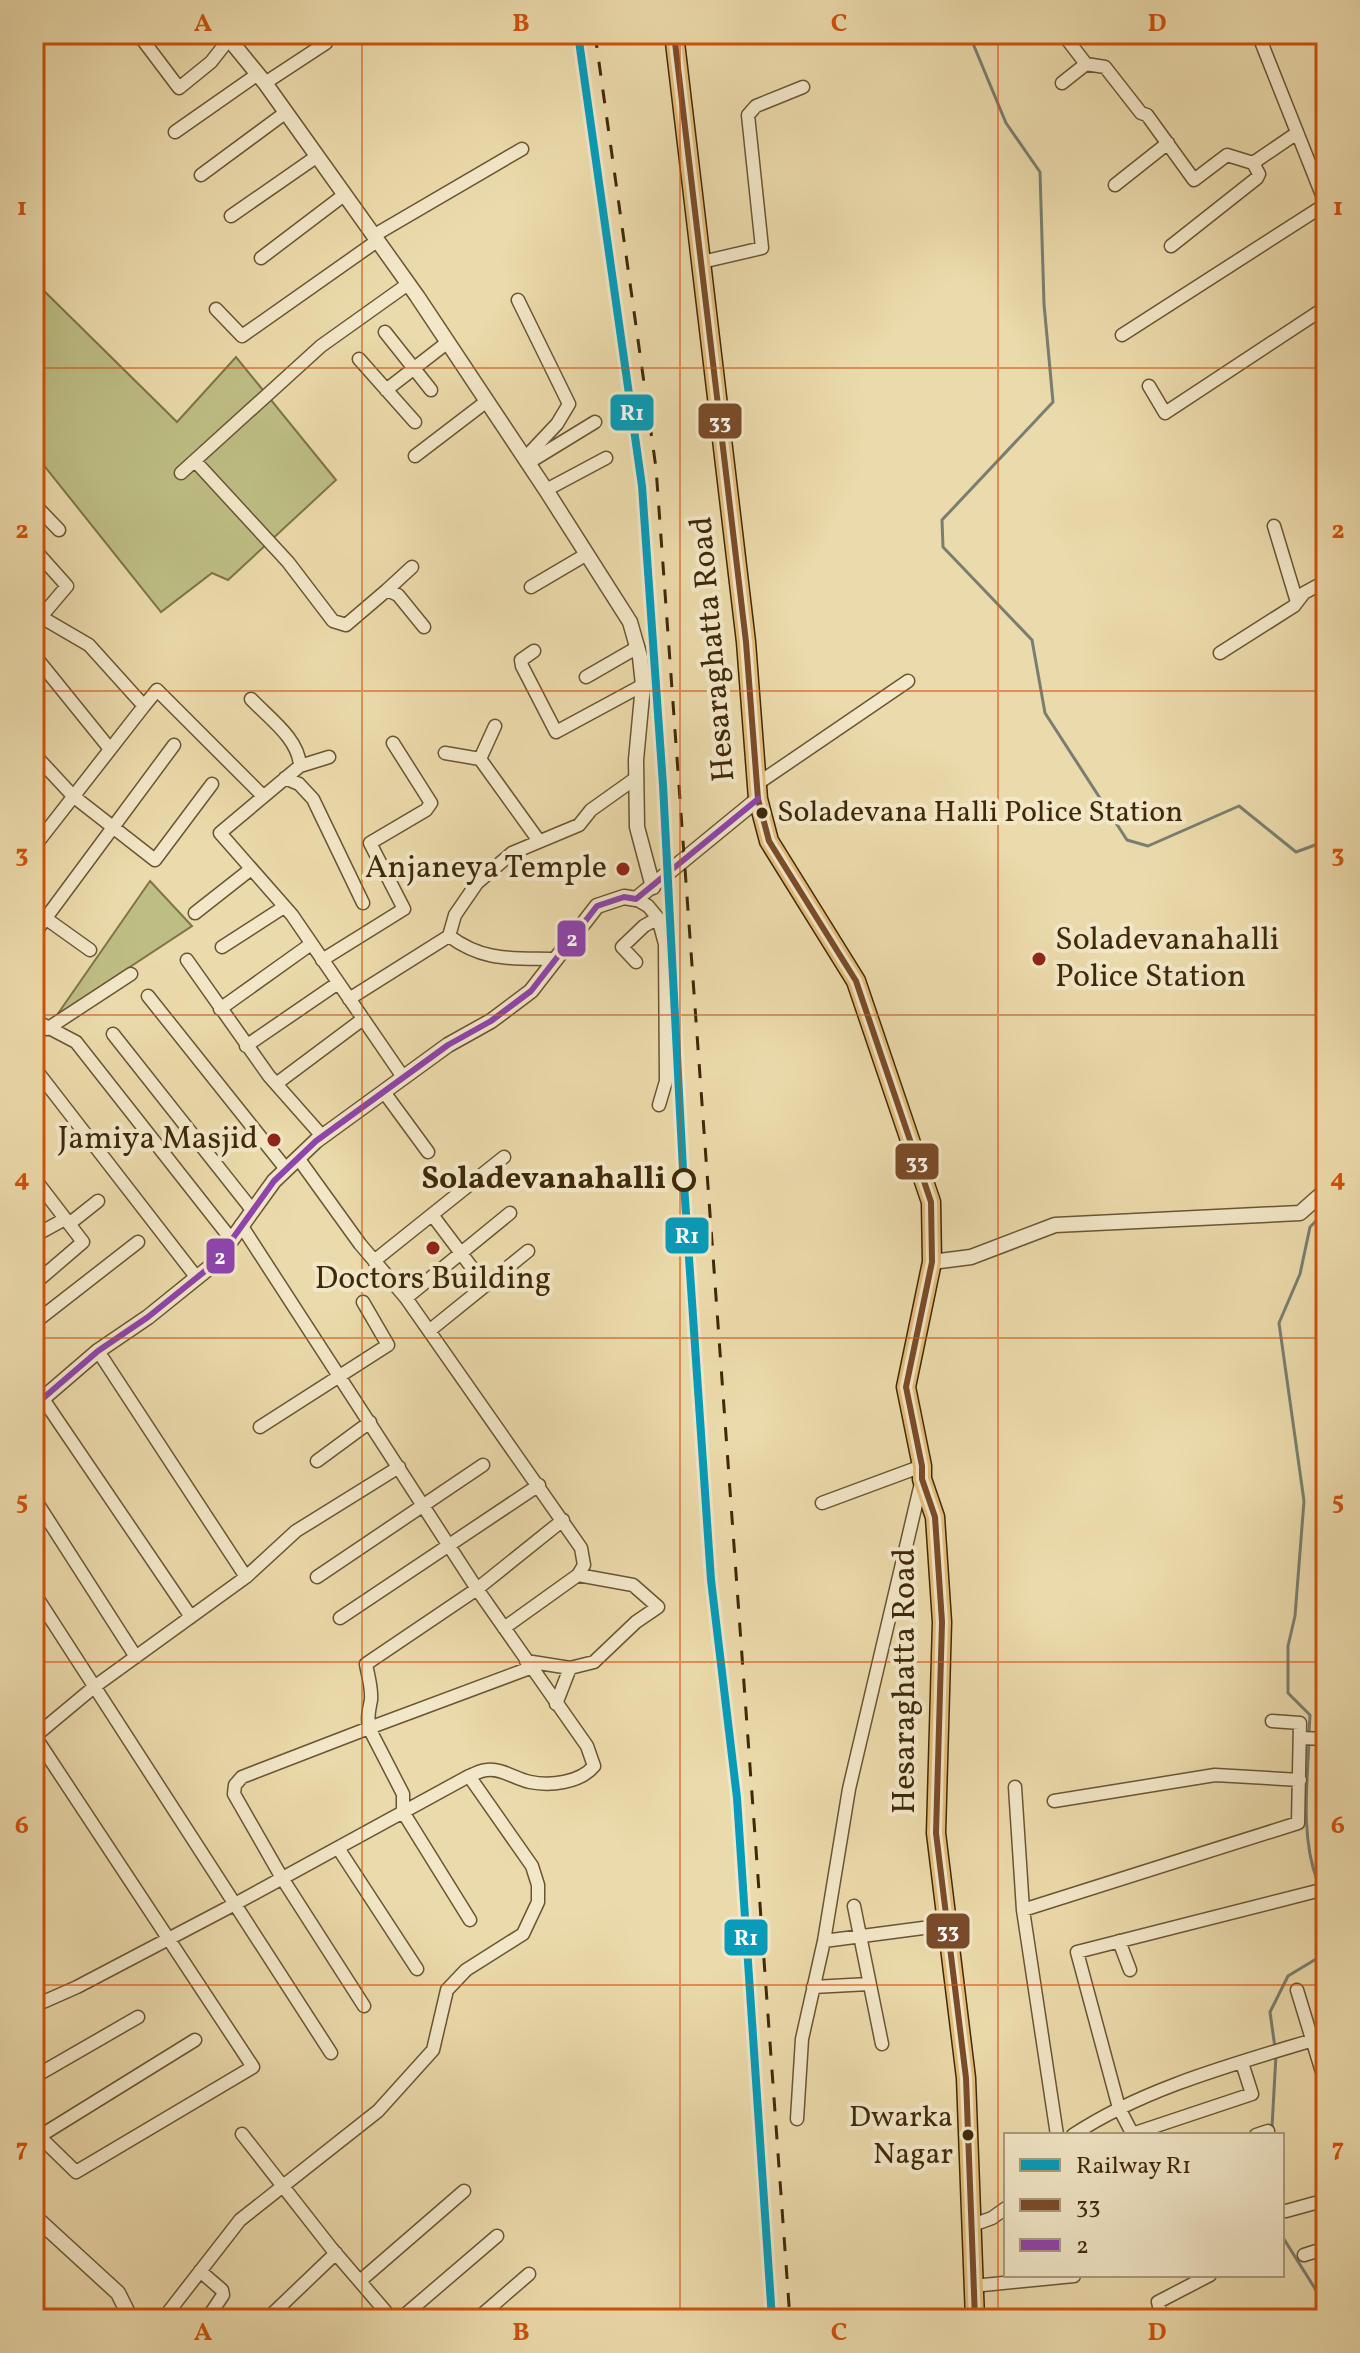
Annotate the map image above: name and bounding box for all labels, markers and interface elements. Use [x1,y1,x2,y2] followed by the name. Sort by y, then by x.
[194,6,213,42] text: A
[512,6,530,42] text: B
[831,6,847,42] text: C
[1147,6,1167,42] text: D
[17,190,27,226] text: 1
[1333,190,1343,226] text: 1
[609,393,655,432] line badge: R1
[620,399,644,430] text: R1
[697,402,743,440] line badge: 33
[709,408,731,439] text: 33
[15,513,29,549] text: 2
[1331,513,1345,549] text: 2
[680,515,748,783] street label: Hesaraghatta Road
[777,792,1183,834] place label: Soladevana Halli Police Station
[754,805,770,821] marker: Soladevana Halli Police Station
[15,837,29,873] text: 3
[1331,837,1345,873] text: 3
[365,847,607,891] place label: Anjaneya Temple
[614,860,632,878] marker: Anjaneya Temple
[556,919,587,958] line badge: 2
[1055,919,1279,1000] place label: Soladevanahalli Police Station
[566,925,578,956] text: 2
[1030,950,1048,968] marker: Soladevanahalli Police Station
[58,1118,258,1162] place label: Jamiya Masjid
[265,1131,283,1149] marker: Jamiya Masjid
[894,1142,940,1181] line badge: 33
[906,1148,928,1179] text: 33
[421,1158,666,1202] place label: Soladevanahalli
[14,1161,30,1197] text: 4
[1330,1161,1346,1197] text: 4
[673,1169,695,1191] marker: Soladevanahalli
[664,1216,710,1255] line badge: R1
[675,1222,699,1253] text: R1
[205,1237,236,1275] line badge: 2
[424,1239,442,1257] marker: Doctors Building
[214,1243,226,1274] text: 2
[315,1258,551,1302] place label: Doctors Building
[16,1484,28,1520] text: 5
[1332,1484,1344,1520] text: 5
[884,1548,928,1814] street label: Hesaraghatta Road
[15,1808,29,1844] text: 6
[1331,1808,1345,1844] text: 6
[925,1912,971,1950] line badge: 33
[937,1917,959,1948] text: 33
[723,1918,769,1957] line badge: R1
[734,1924,758,1955] text: R1
[849,2097,953,2176] place label: Dwarka Nagar
[960,2127,976,2143] marker: Dwarka Nagar
[16,2131,28,2167] text: 7
[1332,2131,1344,2167] text: 7
[1004,2133,1284,2277] legend
[1076,2150,1191,2184] text: Railway R1
[1076,2190,1100,2224] text: 33
[1076,2230,1089,2264] text: 2
[194,2315,213,2351] text: A
[512,2315,530,2351] text: B
[831,2315,847,2351] text: C
[1147,2315,1167,2351] text: D

